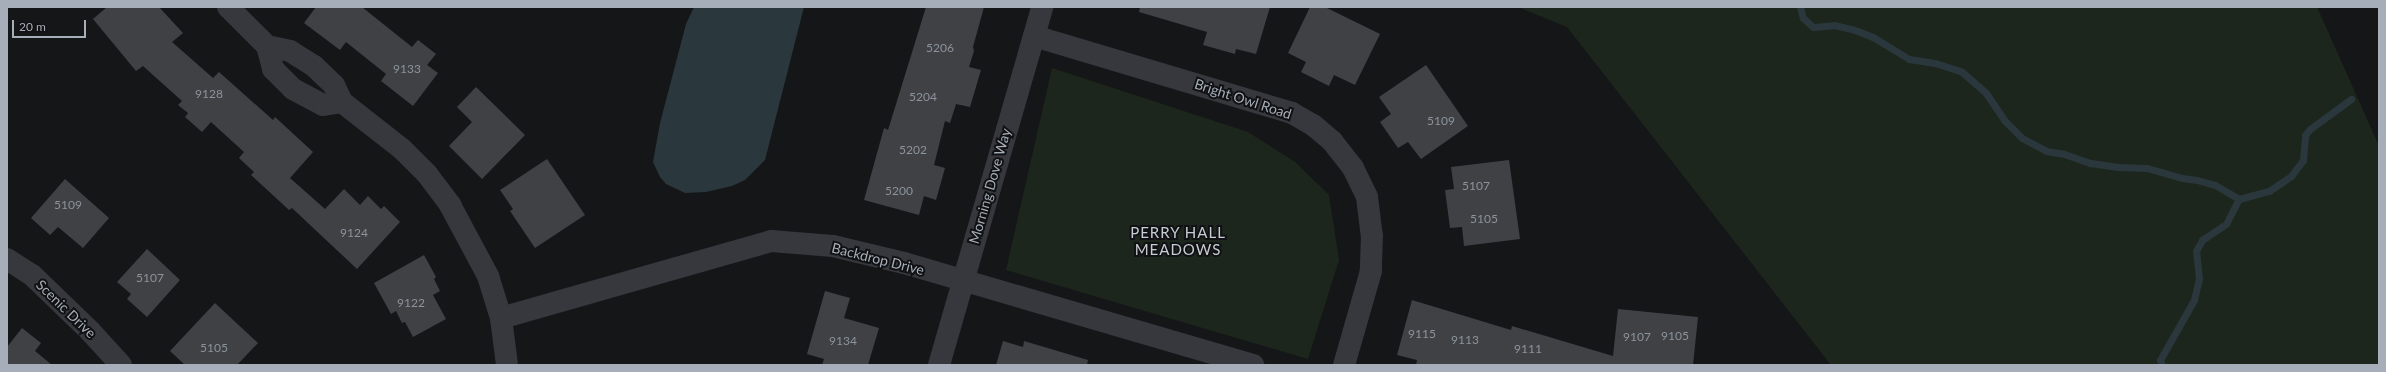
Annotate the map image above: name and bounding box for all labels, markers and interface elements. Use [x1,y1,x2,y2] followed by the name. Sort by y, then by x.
[14,12,88,38] scale bar
[19,19,46,34] text: 20 m
[926,41,954,55] house number: 5206
[393,62,421,76] house number: 9133
[1192,75,1294,123] street label: Bright Owl Road
[195,87,223,101] house number: 9128
[909,90,937,104] house number: 5204
[1427,114,1455,128] house number: 5109
[965,126,1015,246] street label: Morning Dove Way
[899,143,927,157] house number: 5202
[1462,179,1490,193] house number: 5107
[885,184,913,198] house number: 5200
[54,198,82,212] house number: 5109
[1470,212,1498,226] house number: 5105
[1130,223,1226,258] district label: PERRY HALL MEADOWS
[340,226,368,240] house number: 9124
[830,239,926,279] street label: Backdrop Drive
[136,271,164,285] house number: 5107
[33,276,99,342] street label: Scenic Drive
[397,296,425,310] house number: 9122
[1408,327,1436,341] house number: 9115
[1661,329,1689,343] house number: 9105
[1623,330,1651,344] house number: 9107
[1451,333,1479,347] house number: 9113
[829,334,857,348] house number: 9134
[200,341,228,355] house number: 5105
[1514,342,1542,356] house number: 9111

